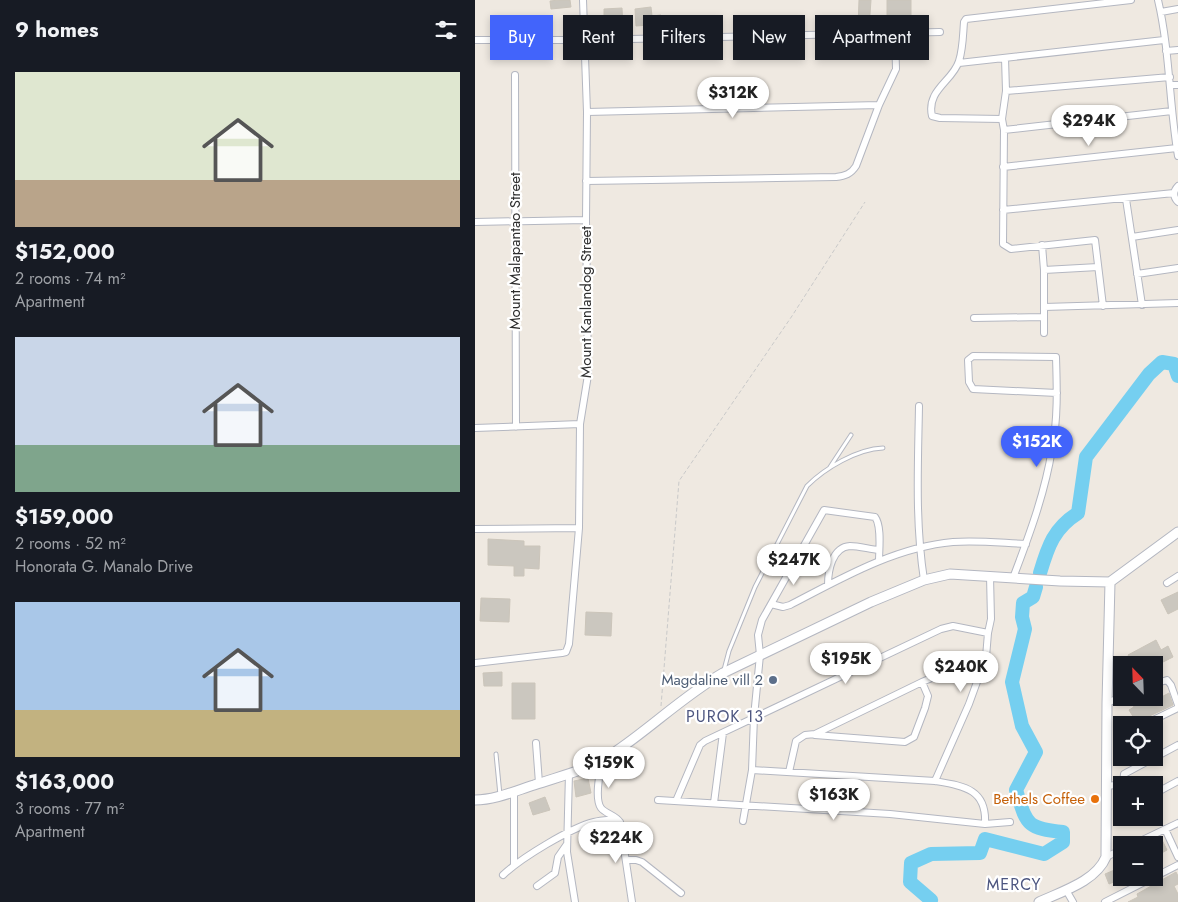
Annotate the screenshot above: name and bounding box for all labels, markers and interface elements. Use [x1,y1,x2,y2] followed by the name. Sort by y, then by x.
[15,15,99,45] text: 9 homes
[490,15,553,60] chip: Buy
[563,15,633,60] chip: Rent
[643,15,723,60] chip: Filters
[733,15,805,60] chip: New
[815,15,929,60] chip: Apartment
[432,16,460,44] icon: filters
[698,76,768,119] pin: $312K
[708,81,758,104] text: $312K
[1054,104,1124,147] pin: $294K
[193,105,283,195] icon: home
[1062,109,1116,132] text: $294K
[504,172,526,330] street label: Mount Malapantao Street
[575,226,597,378] street label: Mount Kanlandog Street
[15,237,115,267] text: $152,000
[15,267,126,290] text: 2 rooms · 74 m²
[15,290,85,313] text: Apartment
[193,370,283,460] icon: home
[1002,426,1072,468] pin: $152K
[1012,430,1062,453] text: $152K
[15,502,113,532] text: $159,000
[15,532,126,555] text: 2 rooms · 52 m²
[759,544,829,586] pin: $247K
[768,548,820,571] text: $247K
[15,555,193,578] text: Honorata G. Manalo Drive
[193,635,283,725] icon: home
[811,642,881,685] pin: $195K
[821,647,871,670] text: $195K
[926,650,996,693] pin: $240K
[934,655,988,678] text: $240K
[1113,656,1163,706] north arrow
[1113,656,1163,886] map controls
[661,669,763,691] place label: Magdaline vill 2
[767,674,779,686] marker: Magdaline vill 2
[686,705,764,728] district label: PUROK 13
[1113,716,1163,766] button: locate
[574,746,644,789] pin: $159K
[584,751,634,774] text: $159K
[15,767,114,797] text: $163,000
[1113,776,1163,826] button: +
[799,778,869,821] pin: $163K
[809,783,859,806] text: $163K
[993,788,1085,810] place label: Bethels Coffee
[1089,793,1101,805] marker: Bethels Coffee
[15,797,124,820] text: 3 rooms · 77 m²
[15,820,85,843] text: Apartment
[581,822,651,864] pin: $224K
[589,826,643,849] text: $224K
[1113,836,1163,886] button: −
[986,873,1042,896] district label: MERCY

